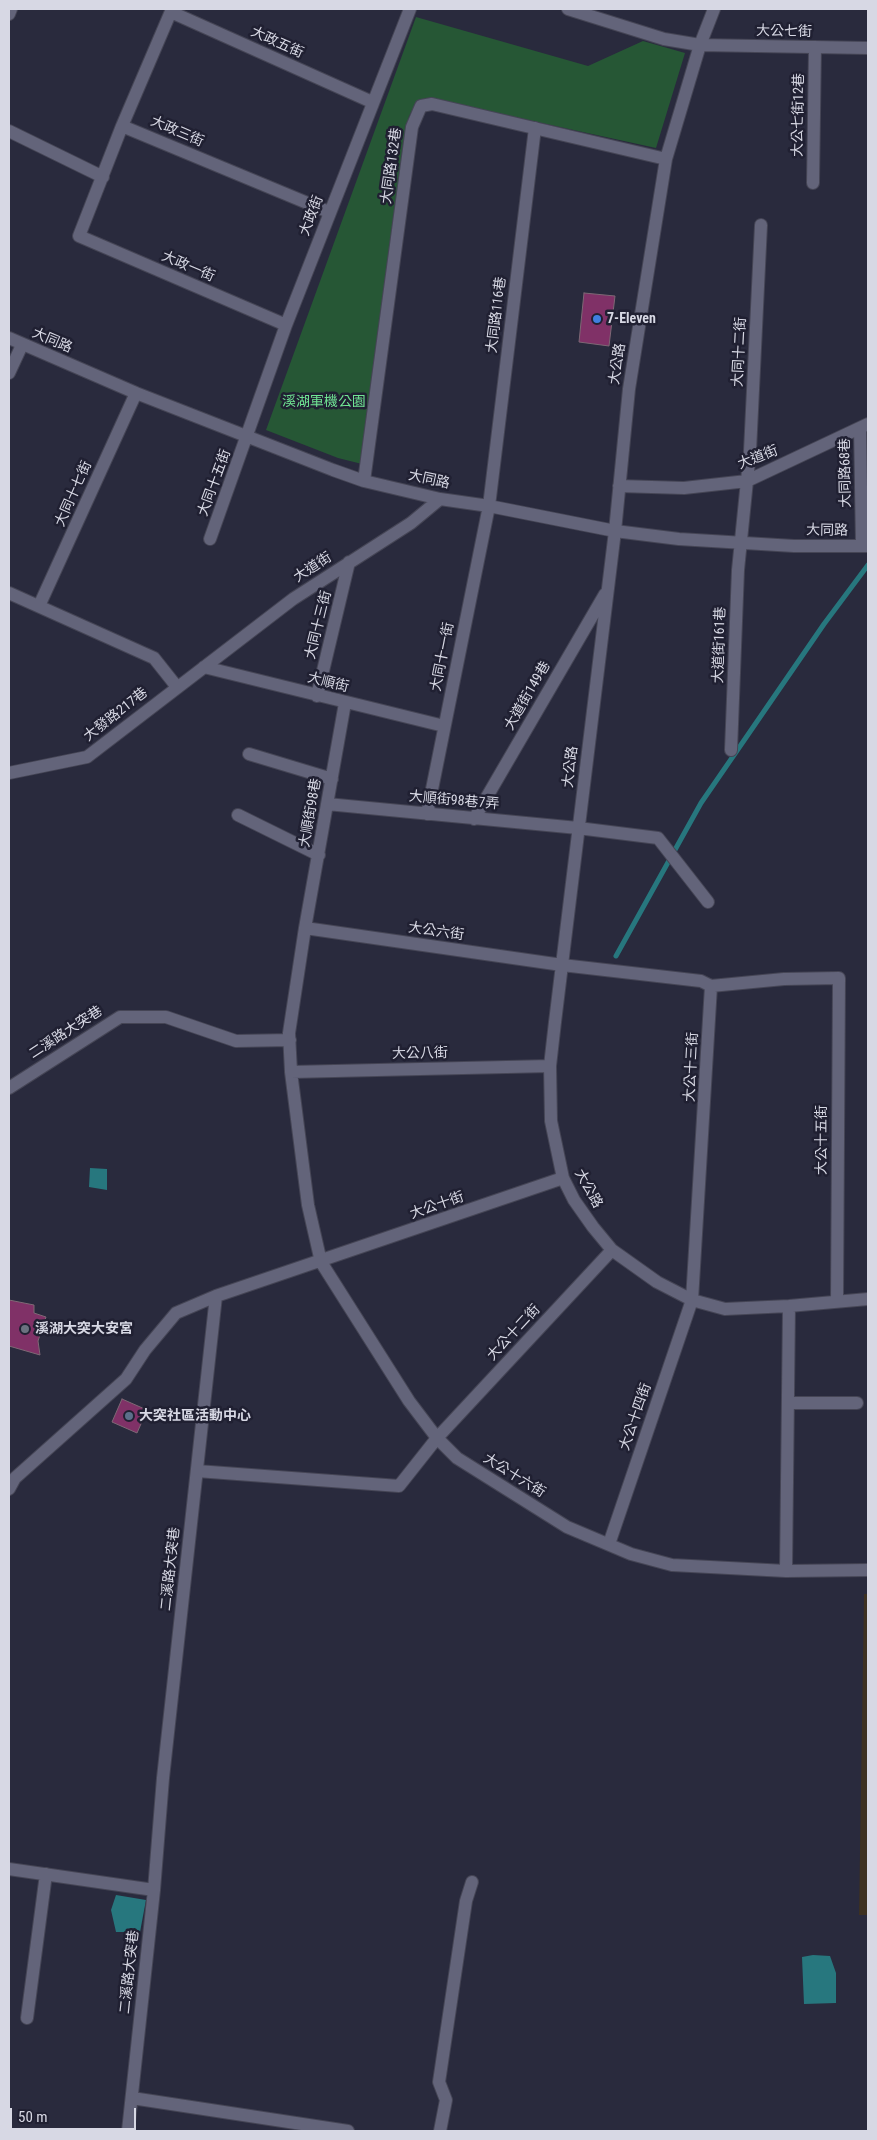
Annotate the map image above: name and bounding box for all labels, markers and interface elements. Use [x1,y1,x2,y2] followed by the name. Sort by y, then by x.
[756,23,812,41] street label: 大公七街
[248,24,306,62] street label: 大政五街
[790,73,808,157] street label: 大公七街12巷
[148,113,206,151] street label: 大政三街
[378,127,406,205] street label: 大同路132巷
[297,193,327,239] street label: 大政街
[159,248,217,286] street label: 大政一街
[484,276,510,354] street label: 大同路116巷
[607,311,656,327] place label: 7-Eleven
[591,313,603,325] marker: 7-Eleven
[730,317,750,387] street label: 大同十二街
[29,325,75,357] street label: 大同路
[606,342,630,386] street label: 大公路
[282,394,366,410] park label: 溪湖軍機公園
[837,438,855,508] street label: 大同路68巷
[735,443,781,473] street label: 大道街
[195,447,235,519] street label: 大同十五街
[52,459,96,529] street label: 大同十七街
[407,467,451,493] street label: 大同路
[806,522,848,540] street label: 大同路
[291,550,335,586] street label: 大道街
[302,589,336,661] street label: 大同十三街
[710,606,730,684] street label: 大道街161巷
[428,621,458,693] street label: 大同十一街
[502,659,554,733] street label: 大道街149巷
[306,670,350,696] street label: 大順街
[81,685,151,745] street label: 大發路217巷
[560,745,582,789] street label: 大公路
[297,777,325,849] street label: 大順街98巷
[408,789,500,813] street label: 大順街98巷7弄
[407,920,465,944] street label: 大公六街
[26,1003,106,1063] street label: 二溪路大突巷
[682,1032,702,1102] street label: 大公十三街
[392,1045,448,1063] street label: 大公八街
[814,1105,830,1175] street label: 大公十五街
[570,1167,606,1211] street label: 大公路
[408,1189,466,1223] street label: 大公十街
[484,1302,544,1364] street label: 大公十二街
[35,1321,133,1337] place label: 溪湖大突大安宮
[19,1323,31,1335] marker: 溪湖大突大安宮
[617,1381,655,1453] street label: 大公十四街
[139,1408,251,1424] place label: 大突社區活動中心
[123,1410,135,1422] marker: 大突社區活動中心
[480,1450,548,1502] street label: 大公十六街
[158,1526,184,1612] street label: 二溪路大突巷
[117,1929,143,2015] street label: 二溪路大突巷
[12,2098,139,2130] scale bar
[18,2108,48,2126] text: 50 m

